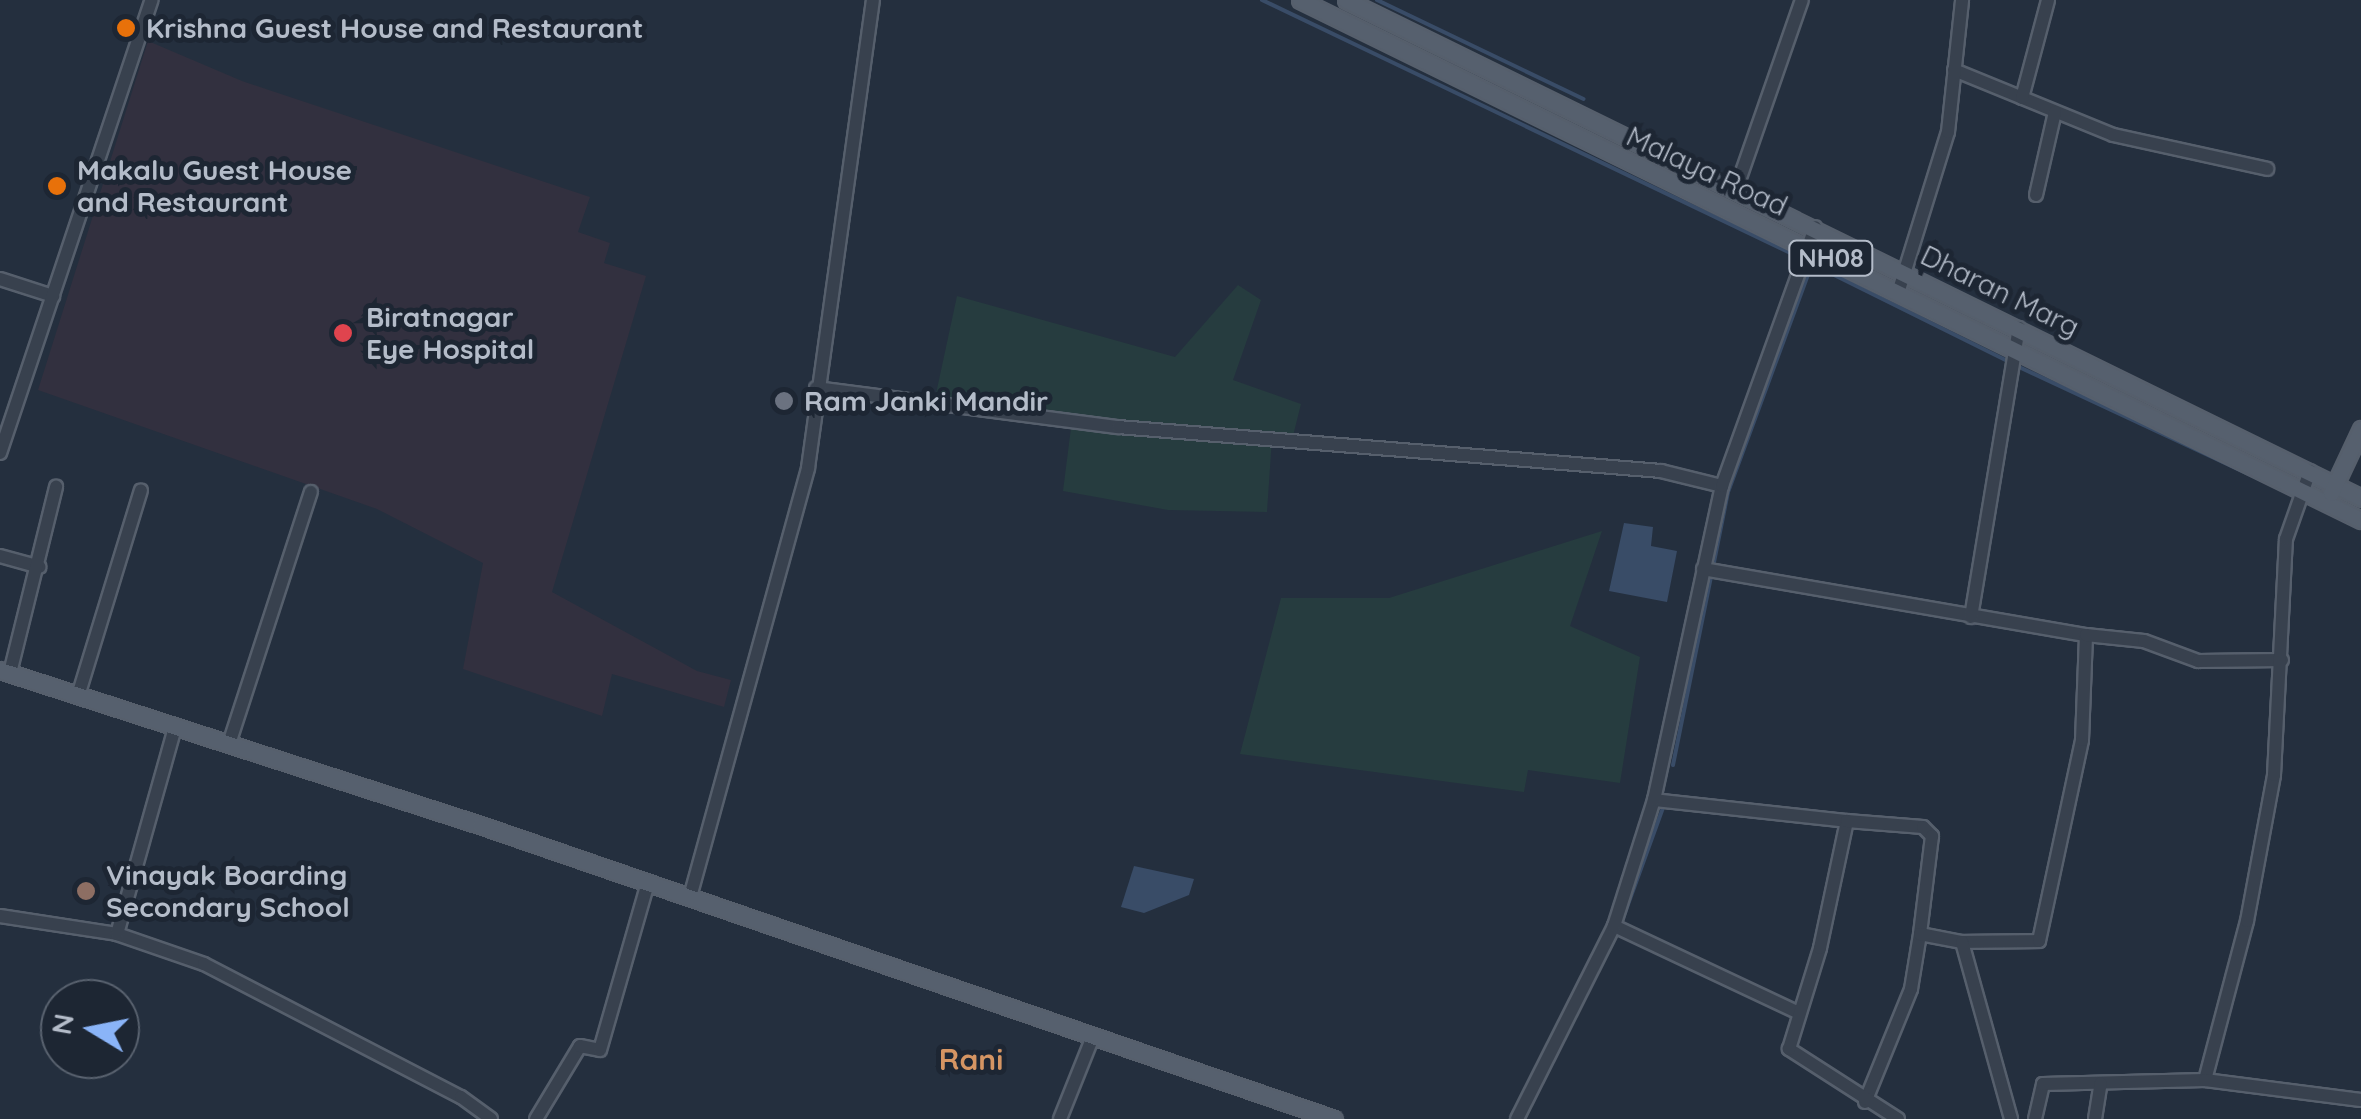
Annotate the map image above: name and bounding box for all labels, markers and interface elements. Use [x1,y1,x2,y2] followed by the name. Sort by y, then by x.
[146,11,644,45] place label: Krishna Guest House and Restaurant
[115,17,137,39] marker: Krishna Guest House and Restaurant
[1621,119,1793,223] street label: Malaya Road
[77,153,352,219] place label: Makalu Guest House and Restaurant
[46,175,68,197] marker: Makalu Guest House and Restaurant
[1786,238,1876,278] road number: NH08
[1915,238,2085,344] street label: Dharan Marg
[366,300,534,366] place label: Biratnagar Eye Hospital
[330,320,356,346] marker: Biratnagar Eye Hospital
[804,384,1048,418] place label: Ram Janki Mandir
[773,390,795,412] marker: Ram Janki Mandir
[106,858,350,924] place label: Vinayak Boarding Secondary School
[75,880,97,902] marker: Vinayak Boarding Secondary School
[40,979,140,1079] north arrow
[43,1011,81,1037] text: N
[939,1041,1003,1077] district label: Rani

